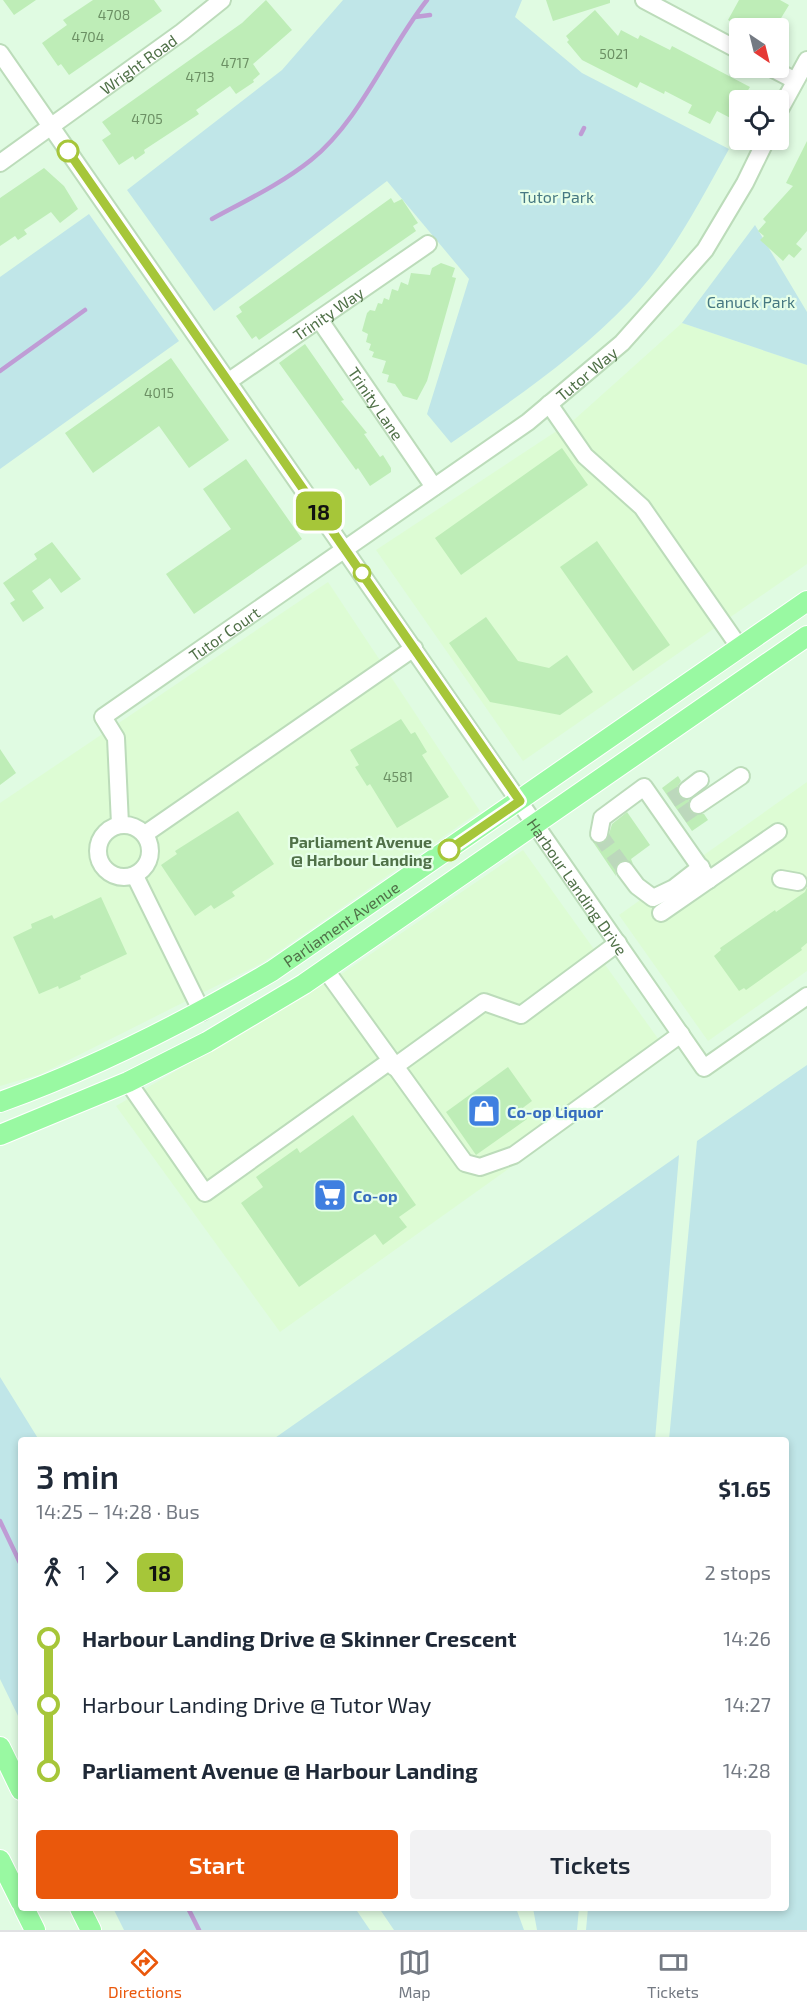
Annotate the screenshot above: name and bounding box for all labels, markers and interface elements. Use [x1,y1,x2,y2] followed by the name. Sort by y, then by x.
[98,6,130,23] house number: 4708
[729,18,789,78] north arrow
[729,18,789,150] map controls
[72,28,104,45] house number: 4704
[96,30,180,98] street label: Wright Road
[599,45,629,62] house number: 5021
[221,54,249,71] house number: 4717
[185,68,215,85] house number: 4713
[729,90,789,150] button: locate
[131,110,163,127] house number: 4705
[57,140,79,162] unlabelled marker
[520,187,594,206] park label: Tutor Park
[289,282,367,344] street label: Trinity Way
[707,292,795,311] park label: Canuck Park
[552,342,621,404] street label: Tutor Way
[345,363,408,443] street label: Trinity Lane
[144,384,174,401] house number: 4015
[292,492,346,530] line badge: 18
[308,499,330,524] text: 18
[353,564,371,582] unlabelled marker
[185,602,263,664] street label: Tutor Court
[383,768,413,785] house number: 4581
[524,814,632,958] street label: Harbour Landing Drive
[289,832,433,869] place label: Parliament Avenue @ Harbour Landing
[438,839,460,861] marker: Parliament Avenue @ Harbour Landing
[279,877,403,970] street label: Parliament Avenue
[466,1093,502,1129] shop icon: Co-op Liquor
[507,1102,603,1121] place label: Co-op Liquor
[312,1177,348,1213] supermarket icon: Co-op
[353,1186,398,1205] place label: Co-op
[36,1456,119,1496] text: 3 min
[718,1475,771,1501] text: $1.65
[36,1499,200,1523] text: 14:25 – 14:28 · Bus
[36,1556,69,1589] icon: walk
[95,1556,128,1589] icon: forward
[78,1560,86,1584] text: 1
[149,1560,171,1585] text: 18
[704,1560,771,1584] text: 2 stops
[82,1625,517,1651] text: Harbour Landing Drive @ Skinner Crescent
[723,1626,771,1650] text: 14:26
[82,1691,432,1717] text: Harbour Landing Drive @ Tutor Way
[725,1692,771,1716] text: 14:27
[82,1757,478,1783] text: Parliament Avenue @ Harbour Landing
[723,1758,771,1782] text: 14:28
[36,1830,398,1899] button: Start
[410,1830,771,1899] button: Tickets
[108,1946,182,2001] tab: Directions
[398,1946,431,2001] tab: Map
[647,1946,699,2001] tab: Tickets

